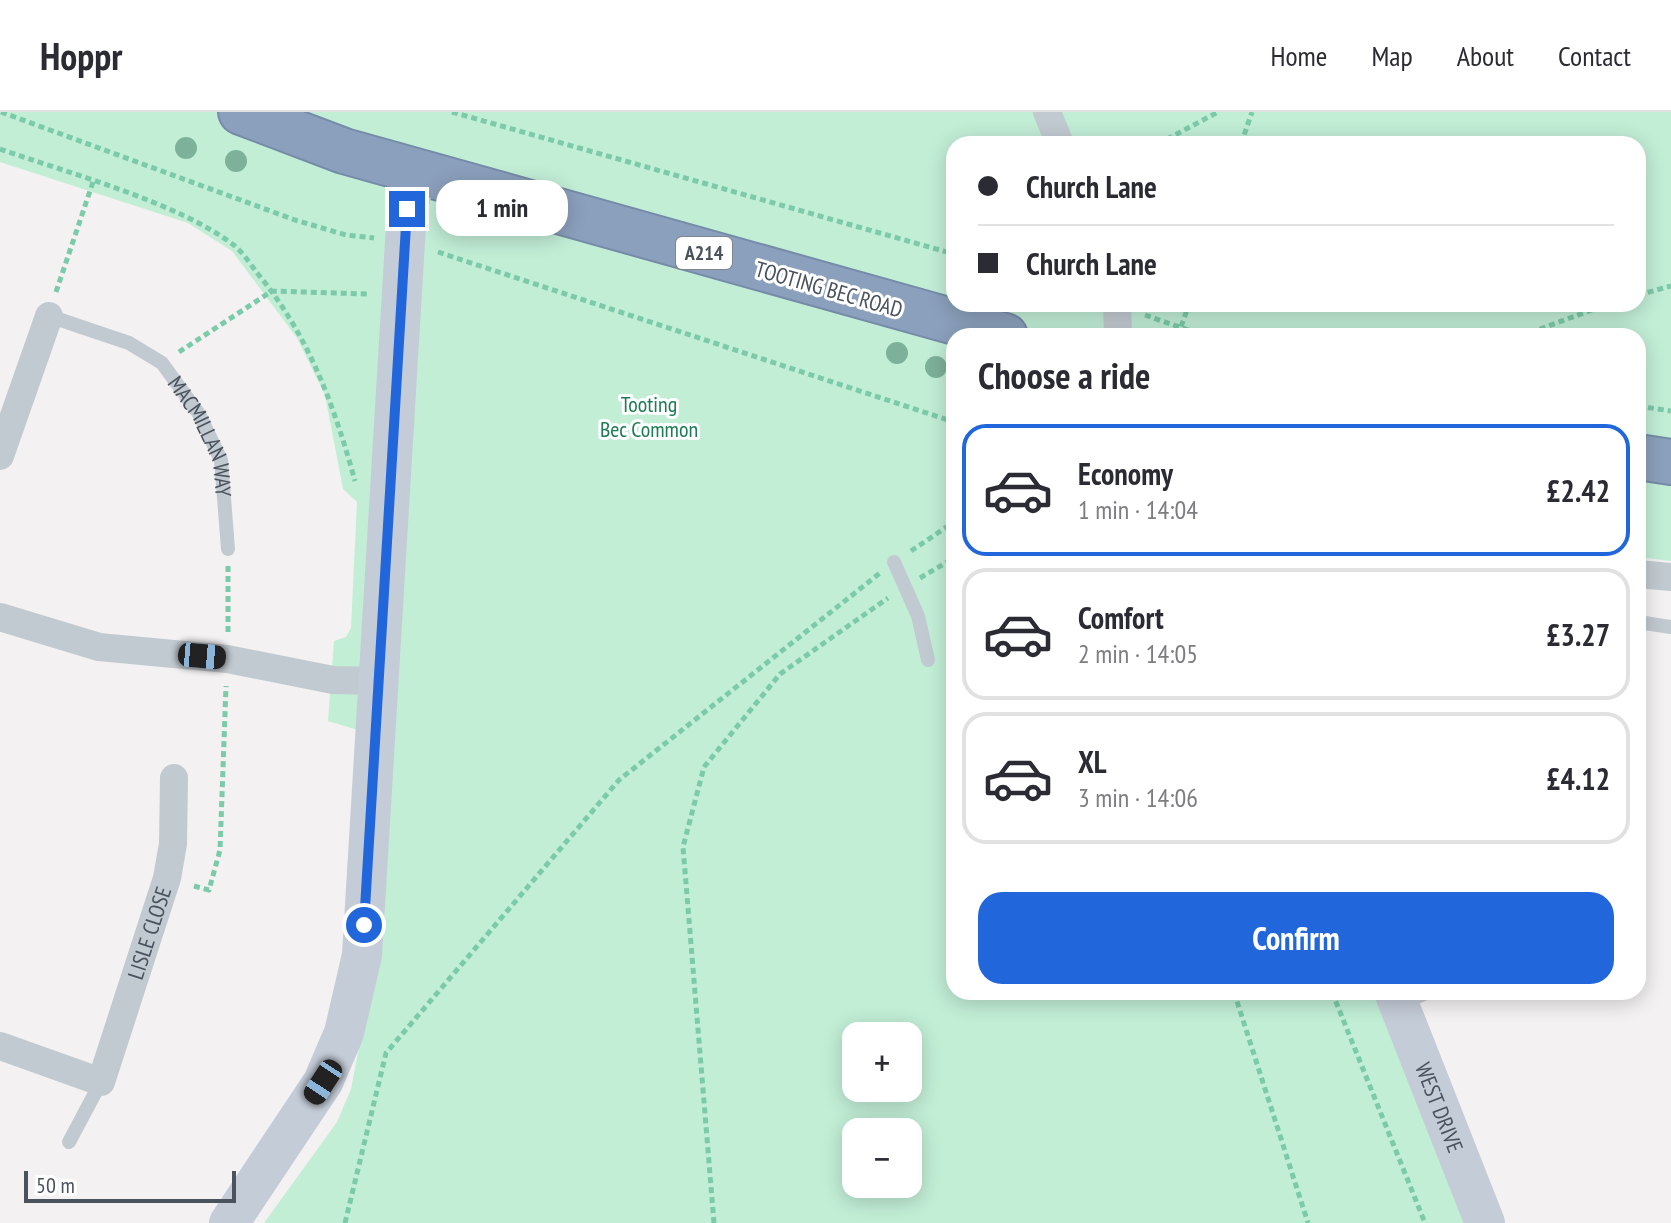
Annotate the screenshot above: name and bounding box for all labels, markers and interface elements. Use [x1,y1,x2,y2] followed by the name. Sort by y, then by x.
[40,31,122,80] text: Hoppr
[1271,37,1327,74] text: Home
[1371,37,1413,74] text: Map
[1457,37,1514,74] text: About
[1558,37,1631,74] text: Contact
[1026,167,1157,206] text: Church Lane
[435,181,567,237] callout: 1 min
[389,191,425,227] route end
[476,191,528,224] text: 1 min
[676,237,732,269] road number: A214
[1026,244,1157,283] text: Church Lane
[752,255,906,323] street label: TOOTING BEC ROAD
[978,352,1150,399] text: Choose a ride
[162,370,238,498] street label: MACMILLAN WAY
[600,390,698,443] park label: Tooting Bec Common
[982,454,1054,526] icon: car
[1078,454,1173,493] text: Economy
[1546,471,1610,510] text: £2.42
[1078,493,1198,526] text: 1 min · 14:04
[982,598,1054,670] icon: car
[1078,598,1164,637] text: Comfort
[1546,615,1610,654] text: £3.27
[1078,637,1198,670] text: 2 min · 14:05
[177,642,227,670] car
[982,742,1054,814] icon: car
[1078,742,1107,781] text: XL
[1546,759,1610,798] text: £4.12
[1078,781,1198,814] text: 3 min · 14:06
[121,883,177,983] street label: LISLE CLOSE
[978,892,1614,984] button: Confirm
[346,907,382,943] route start
[842,1022,922,1198] map controls
[842,1022,922,1102] button: +
[300,1055,346,1109] car
[1409,1058,1470,1156] street label: WEST DRIVE
[842,1118,922,1198] button: −
[24,1167,236,1203] scale bar
[36,1171,75,1199] text: 50 m

